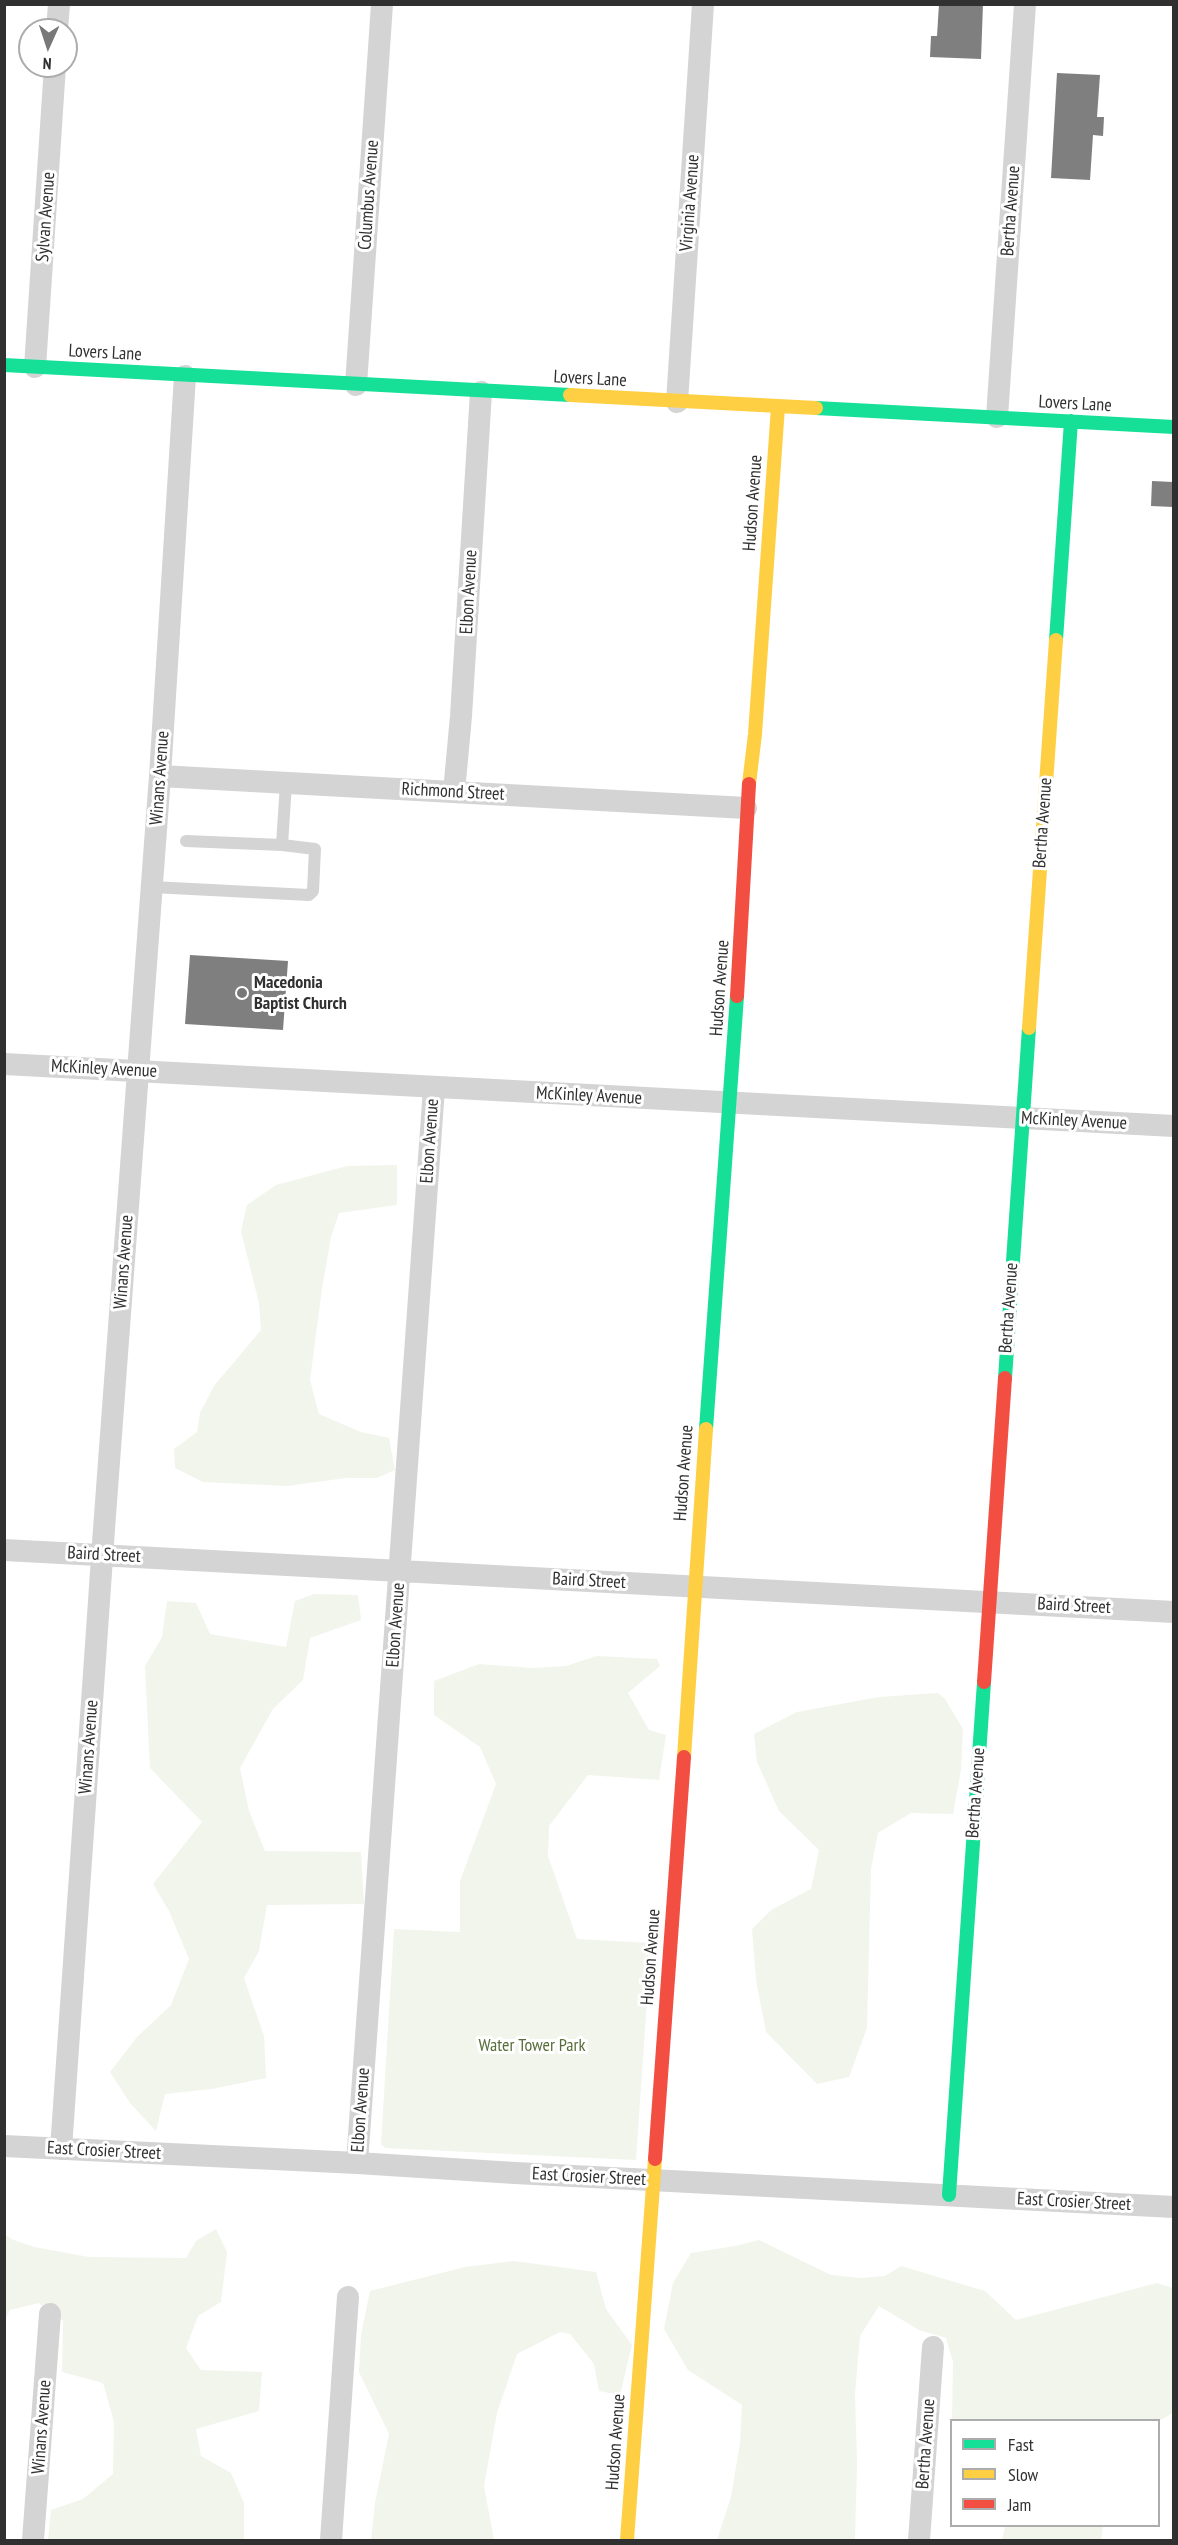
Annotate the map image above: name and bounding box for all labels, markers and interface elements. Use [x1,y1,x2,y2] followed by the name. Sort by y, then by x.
[18,18,78,78] north arrow
[42,54,52,74] text: N
[354,139,384,251] street label: Columbus Avenue
[676,154,704,252] street label: Virginia Avenue
[997,165,1025,257] street label: Bertha Avenue
[32,171,60,263] street label: Sylvan Avenue
[68,340,142,366] street label: Lovers Lane
[553,366,627,392] street label: Lovers Lane
[1038,391,1112,417] street label: Lovers Lane
[739,454,767,552] street label: Hudson Avenue
[456,549,482,635] street label: Elbon Avenue
[146,730,174,826] street label: Winans Avenue
[1029,777,1057,869] street label: Bertha Avenue
[401,779,505,805] street label: Richmond Street
[706,939,734,1037] street label: Hudson Avenue
[254,972,347,1014] place label: Macedonia Baptist Church
[235,986,249,1000] marker: Macedonia Baptist Church
[51,1055,157,1083] street label: McKinley Avenue
[536,1082,642,1110] street label: McKinley Avenue
[416,1098,444,1184] street label: Elbon Avenue
[1021,1107,1127,1135] street label: McKinley Avenue
[110,1214,138,1310] street label: Winans Avenue
[995,1262,1023,1354] street label: Bertha Avenue
[670,1424,698,1522] street label: Hudson Avenue
[67,1542,141,1568] street label: Baird Street
[552,1568,626,1594] street label: Baird Street
[382,1582,410,1668] street label: Elbon Avenue
[1037,1593,1111,1619] street label: Baird Street
[75,1699,103,1795] street label: Winans Avenue
[962,1747,990,1839] street label: Bertha Avenue
[637,1908,665,2006] street label: Hudson Avenue
[479,2035,585,2057] park label: Water Tower Park
[347,2067,375,2153] street label: Elbon Avenue
[47,2137,161,2165] street label: East Crosier Street
[532,2163,646,2191] street label: East Crosier Street
[1017,2188,1131,2216] street label: East Crosier Street
[28,2379,56,2475] street label: Winans Avenue
[602,2393,630,2491] street label: Hudson Avenue
[912,2398,940,2490] street label: Bertha Avenue
[950,2419,1160,2527] legend
[1008,2433,1034,2456] text: Fast
[1008,2463,1038,2486] text: Slow
[1008,2493,1031,2516] text: Jam

